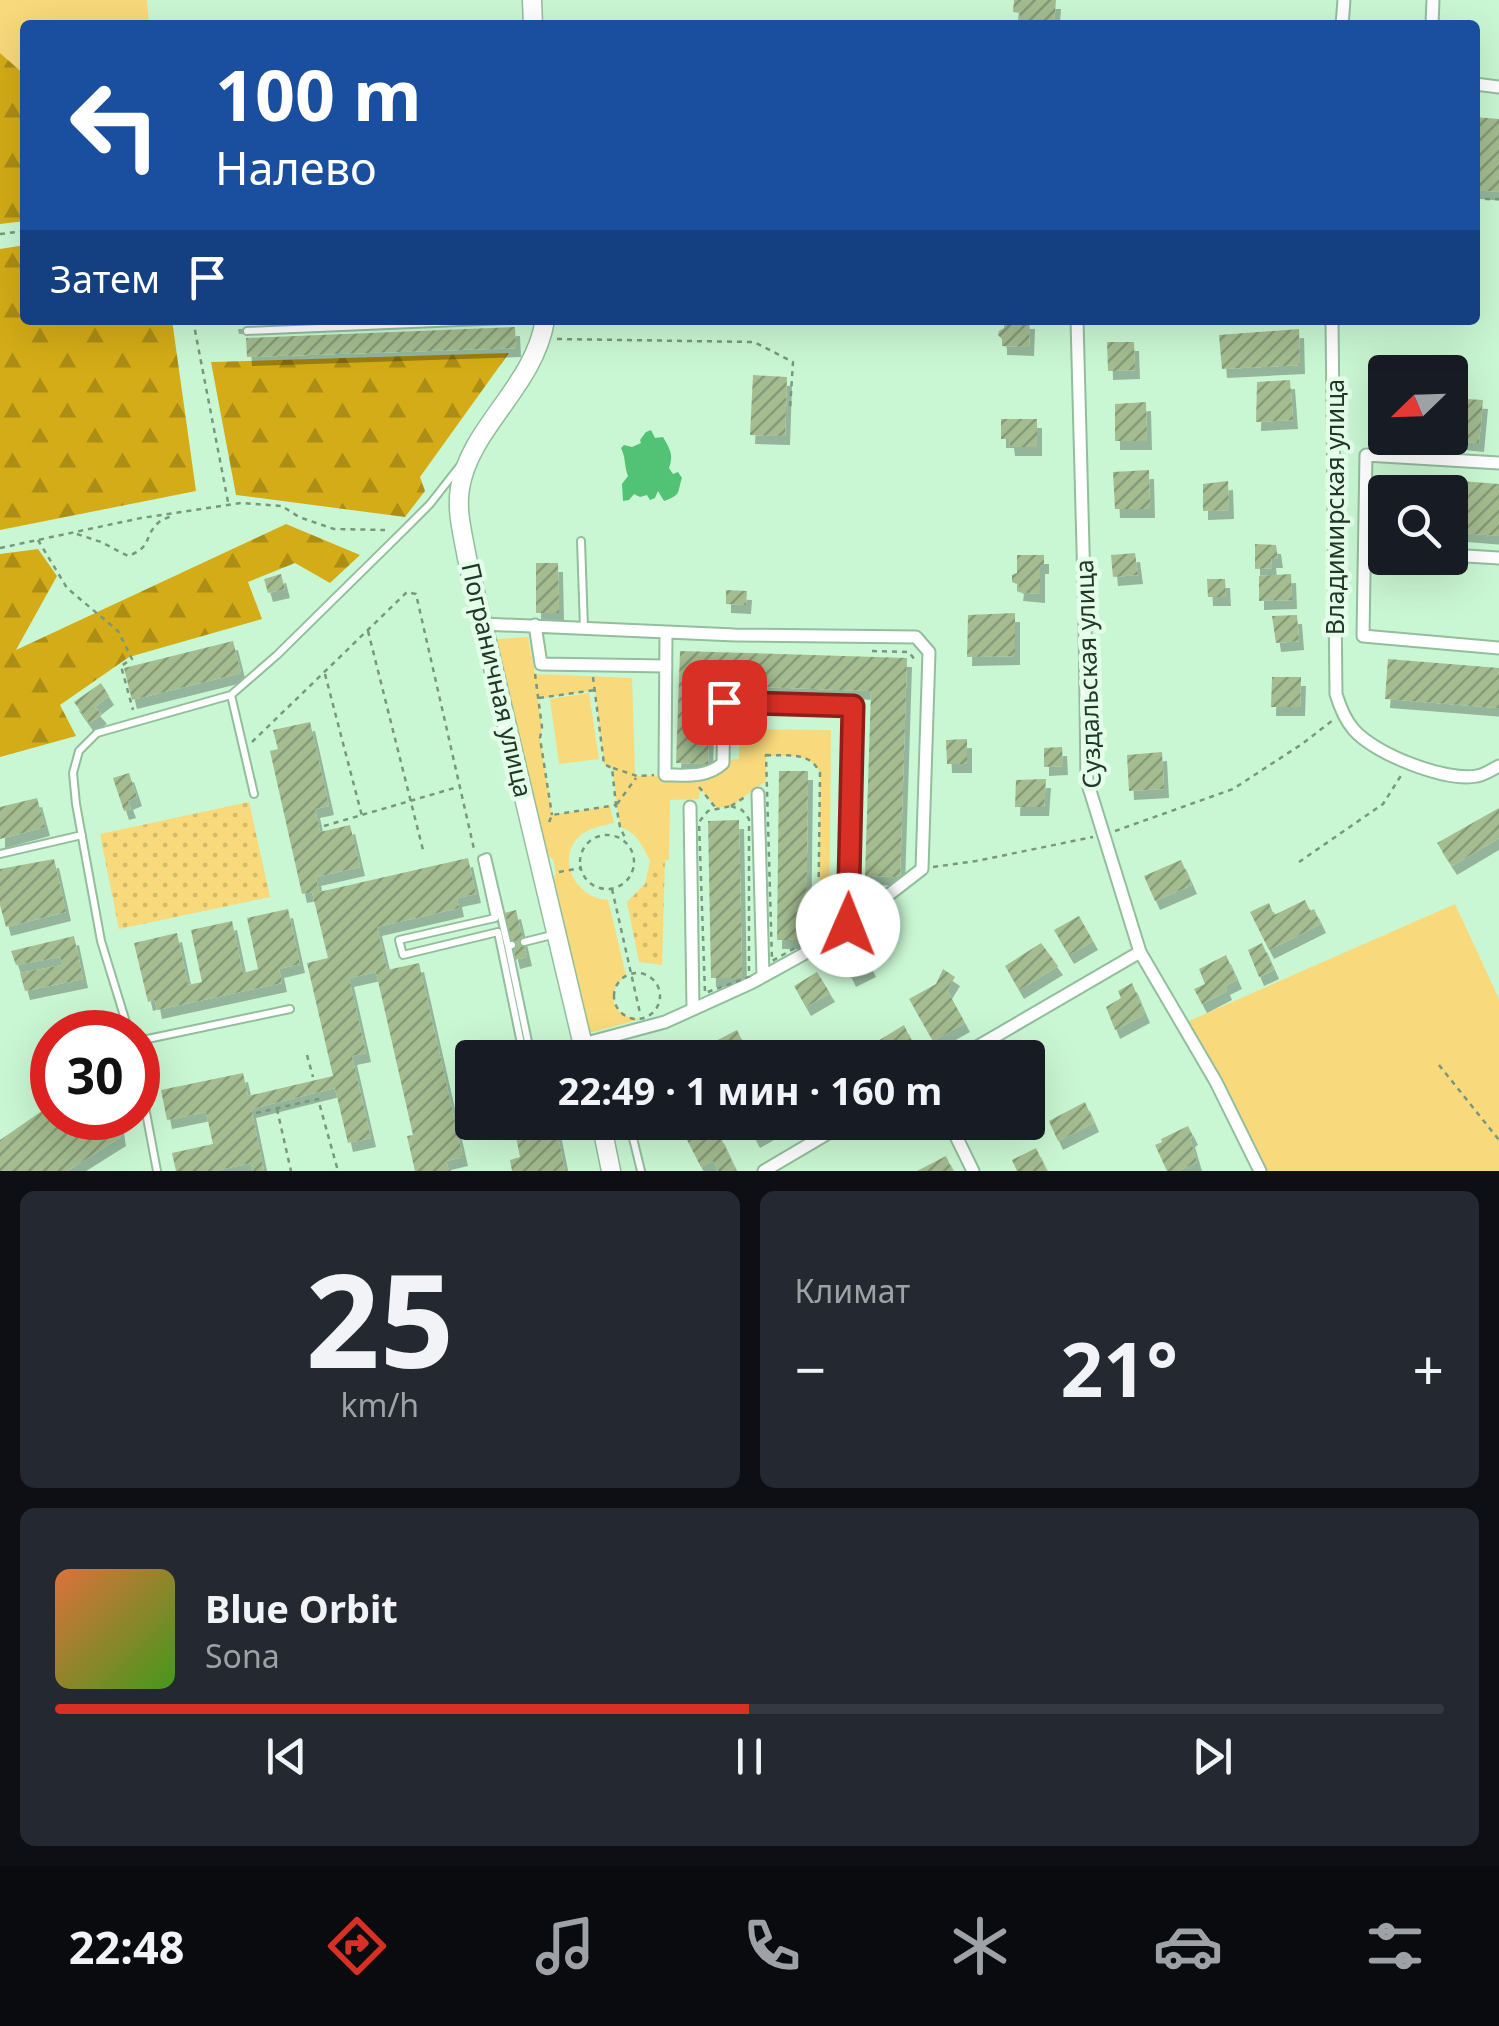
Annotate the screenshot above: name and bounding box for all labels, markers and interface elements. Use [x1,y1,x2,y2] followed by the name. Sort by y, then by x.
[215,46,422,142] text: 100 m
[50,60,180,190] icon: left
[215,137,377,198] text: Налево
[180,250,235,305] icon: arrive
[50,252,160,304] text: Затем
[1368,355,1468,455] north arrow
[1368,355,1468,575] map controls
[1317,379,1351,635] street label: Владимирская улица
[1368,475,1468,575] button: search
[454,559,542,800] street label: Пограничная улица
[1066,559,1108,789] street label: Суздальская улица
[682,660,767,745] pin
[697,675,752,730] icon: arrive
[796,873,900,977] position arrow
[30,1010,160,1140] speed limit sign: 30
[558,1064,942,1116] text: 22:49 · 1 мин · 160 m
[305,1229,454,1406] text: 25
[795,1269,910,1312] text: Климат
[1060,1317,1178,1419] text: 21°
[795,1331,826,1406] text: −
[1413,1331,1444,1406] text: +
[340,1383,419,1426] text: km/h
[205,1582,398,1634] text: Blue Orbit
[205,1634,280,1677] text: Sona
[259,1729,314,1784] icon: previous
[722,1729,777,1784] icon: pause
[1185,1729,1240,1784] icon: next
[322,1911,392,1981] icon: directions
[530,1911,600,1981] icon: music
[737,1911,807,1981] icon: phone
[945,1911,1015,1981] icon: climate
[1153,1911,1223,1981] icon: car
[1360,1911,1430,1981] icon: filters
[69,1916,184,1977] text: 22:48

